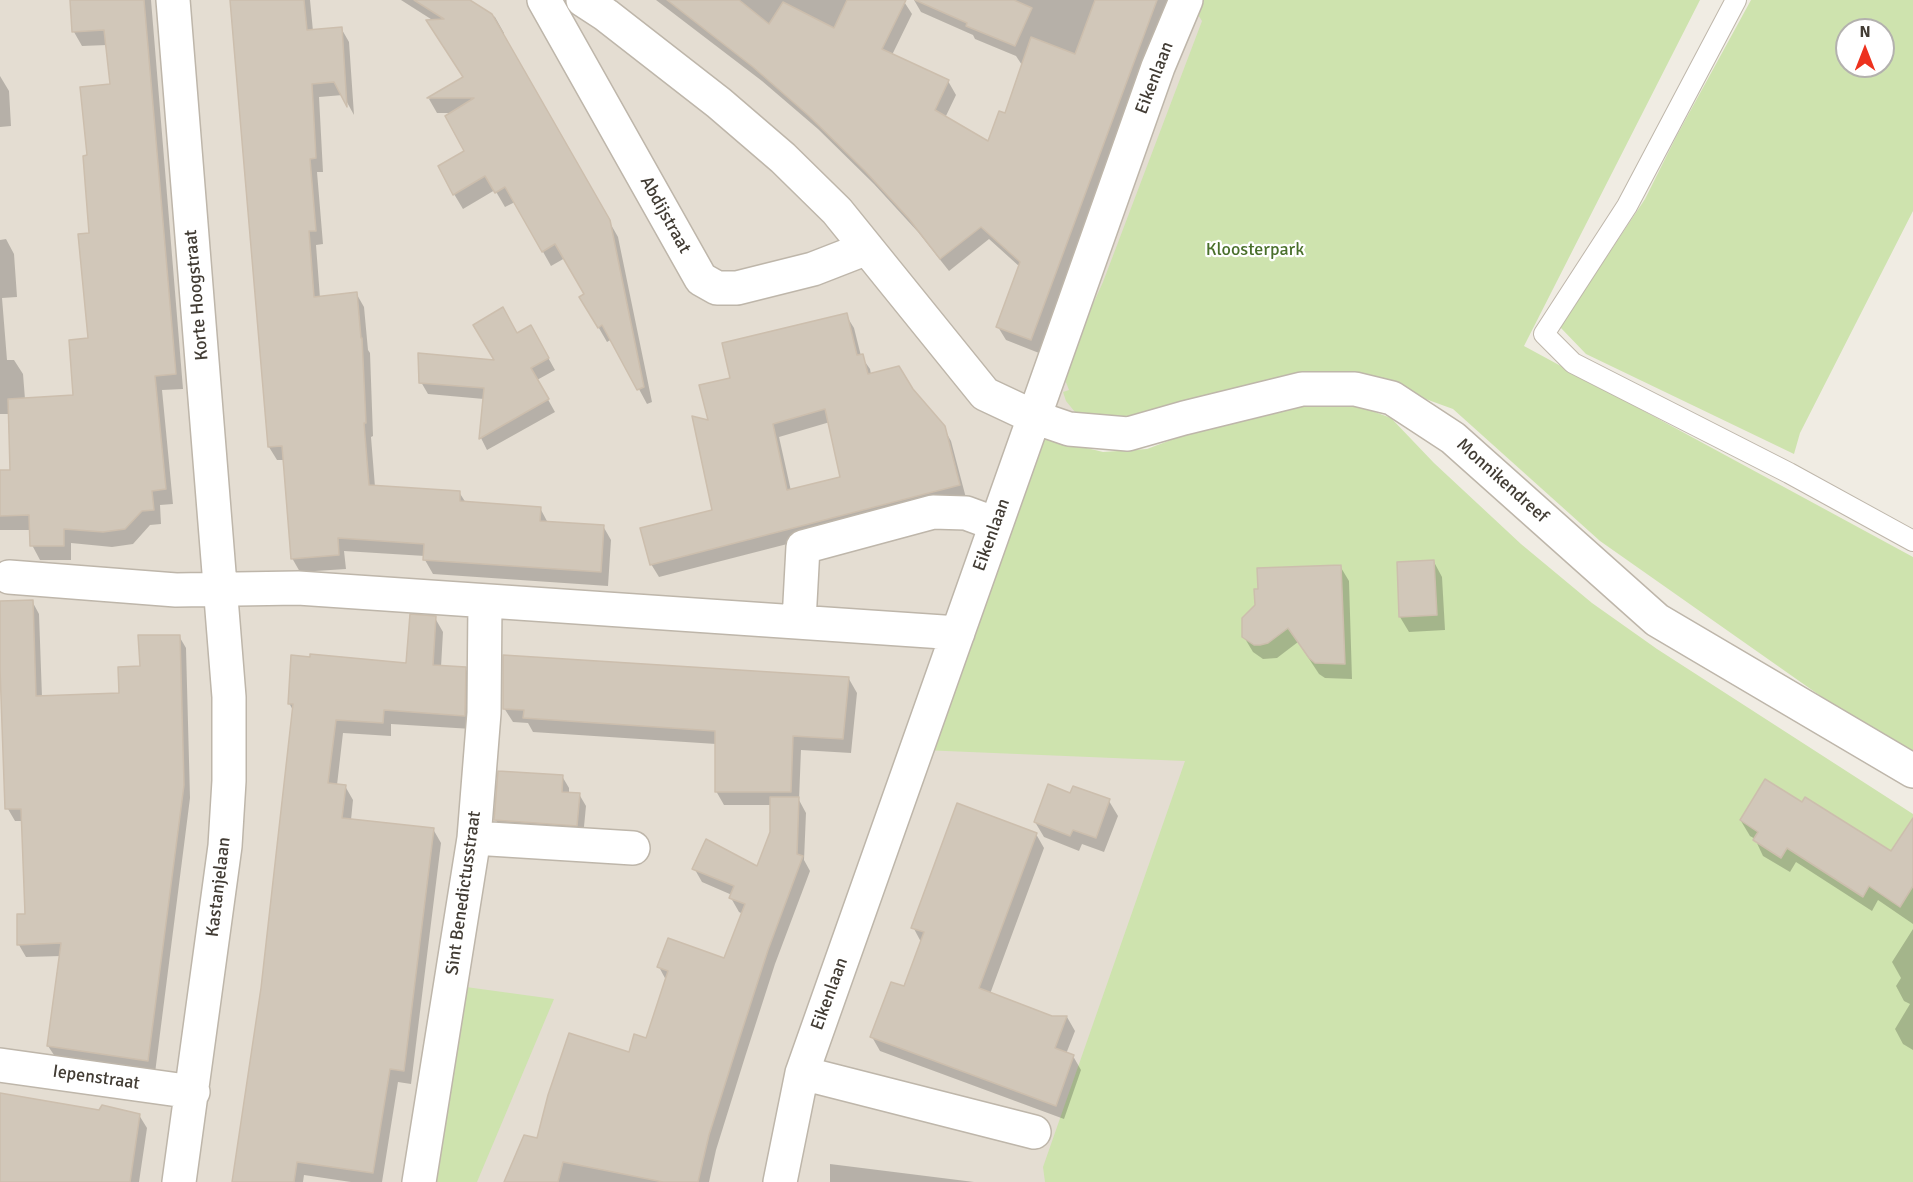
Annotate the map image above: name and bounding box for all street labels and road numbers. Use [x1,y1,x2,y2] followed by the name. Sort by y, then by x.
[1131,39,1179,117] street label: Eikenlaan
[635,173,695,257] street label: Abdijstraat
[181,229,213,361] street label: Korte Hoogstraat
[1452,434,1552,528] street label: Monnikendreef
[969,496,1015,574] street label: Eikenlaan
[442,810,486,976] street label: Sint Benedictusstraat
[202,836,236,938] street label: Kastanjelaan
[807,955,853,1033] street label: Eikenlaan
[51,1061,141,1095] street label: Iepenstraat

